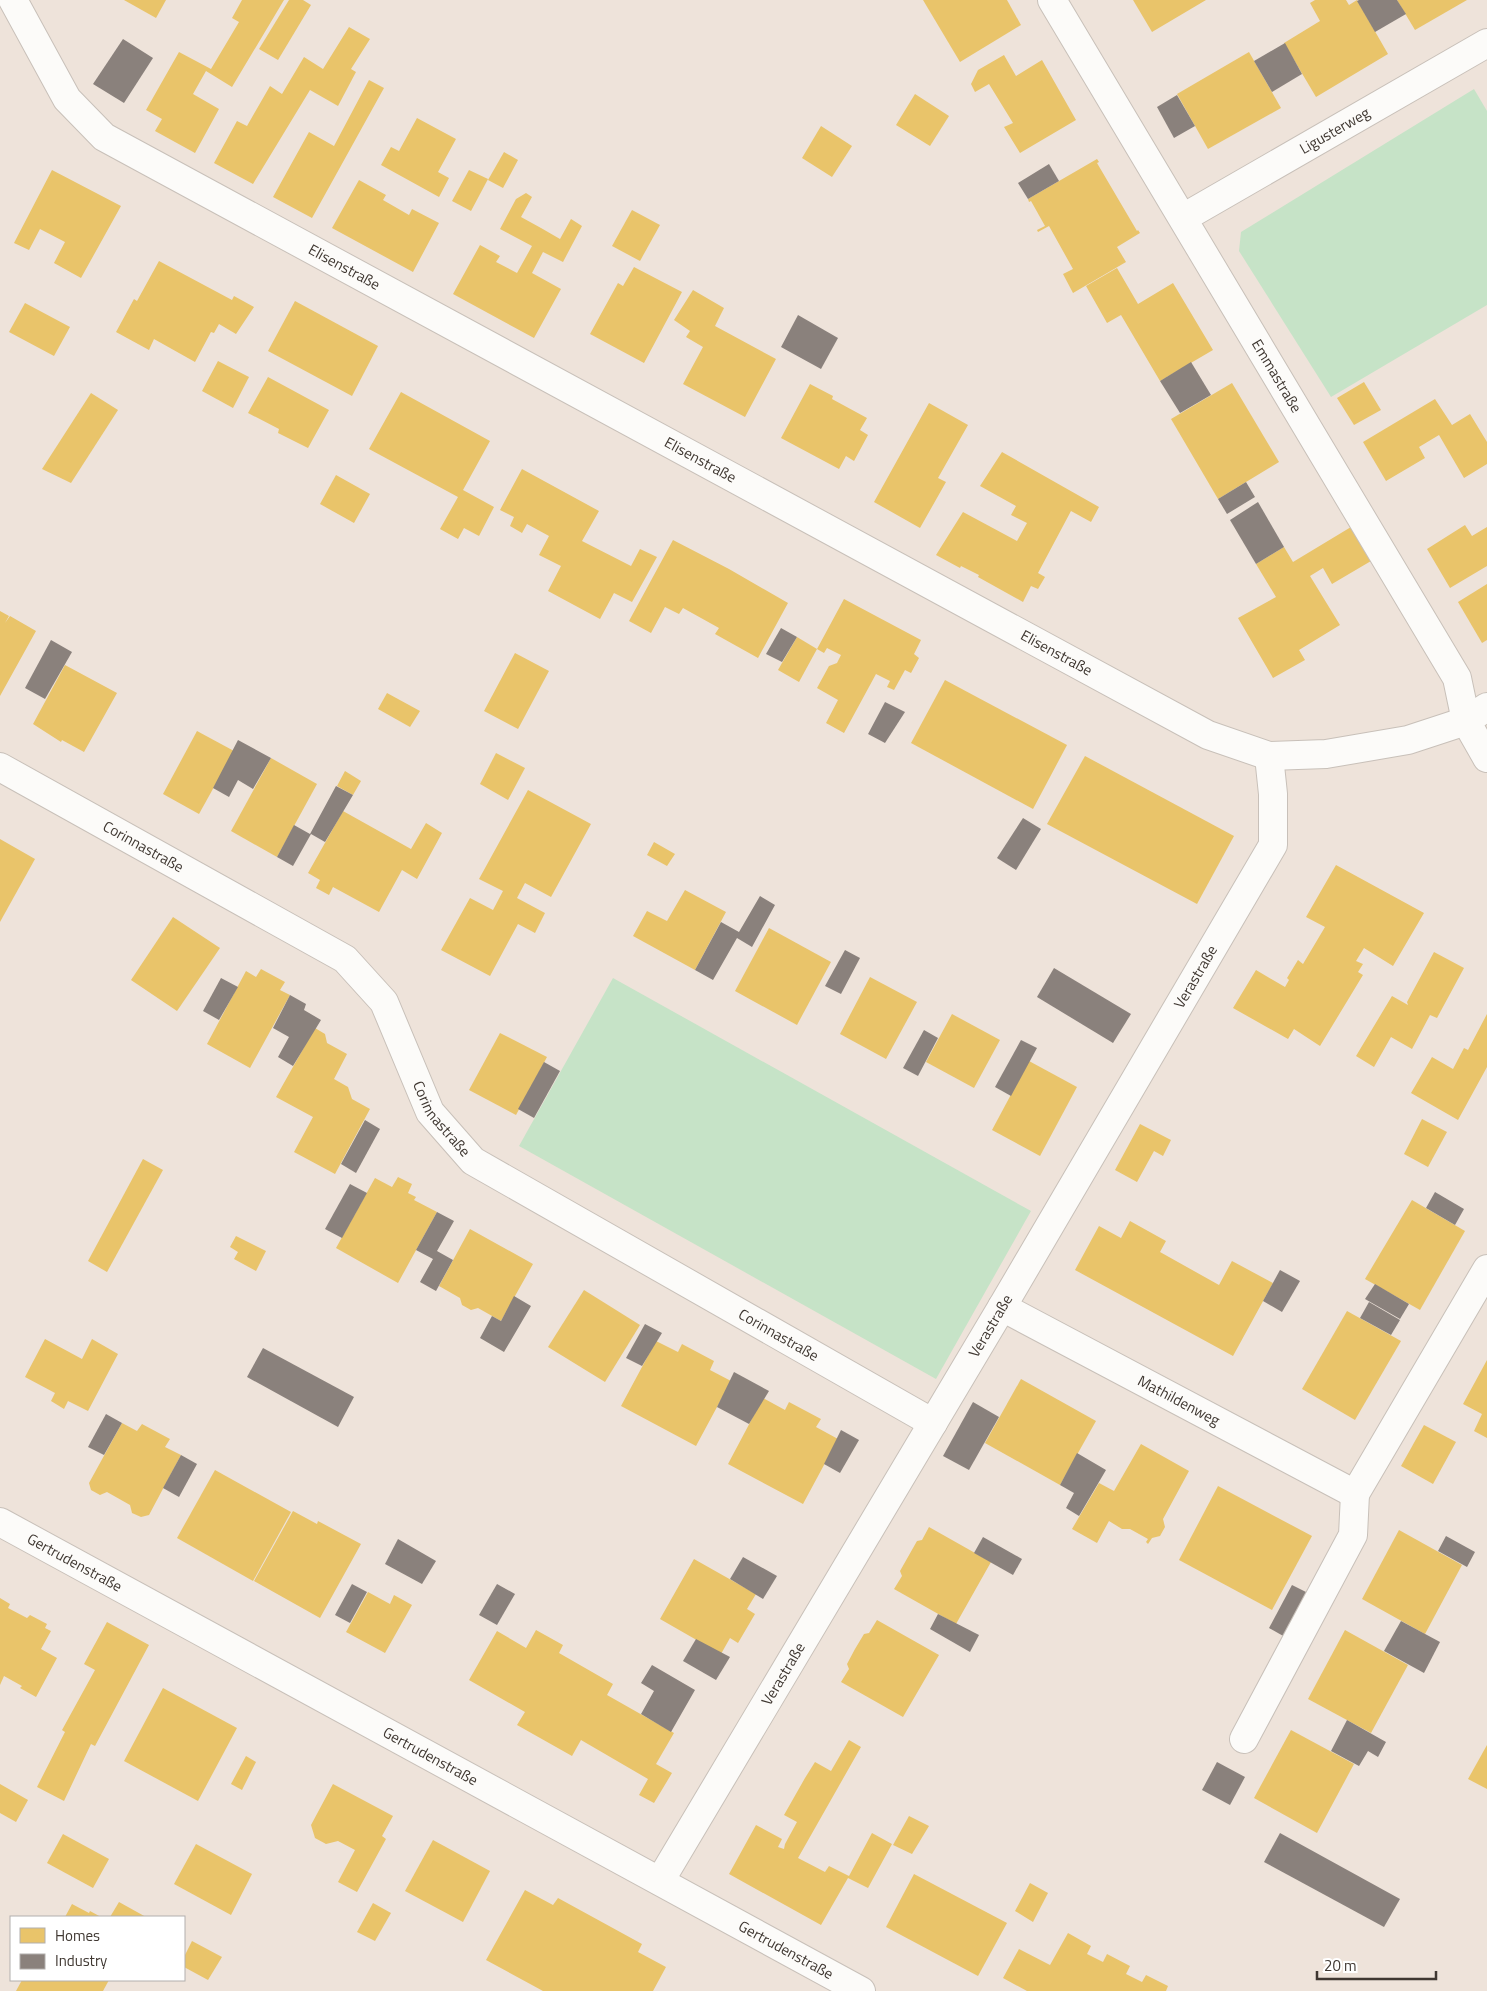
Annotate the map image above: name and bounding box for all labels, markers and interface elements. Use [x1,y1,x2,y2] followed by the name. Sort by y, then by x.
[1295,101,1374,160] street label: Ligusterweg
[304,238,385,296] street label: Elisenstraße
[1246,335,1308,417] street label: Emmastraße
[660,431,741,488] street label: Elisenstraße
[1017,624,1097,681] street label: Elisenstraße
[99,815,188,878] street label: Corinnastraße
[1168,941,1223,1012] street label: Verastraße
[407,1077,476,1162] street label: Corinnastraße
[963,1290,1018,1362] street label: Verastraße
[734,1303,823,1367] street label: Corinnastraße
[1134,1369,1225,1432] street label: Mathildenweg
[23,1527,127,1597] street label: Gertrudenstraße
[755,1638,811,1710] street label: Verastraße
[379,1721,482,1791] street label: Gertrudenstraße
[734,1914,838,1985] street label: Gertrudenstraße
[10,1916,185,1981] legend
[55,1924,100,1947] text: Homes
[1317,1948,1436,1980] scale bar
[55,1949,107,1972] text: Industry
[1324,1954,1357,1977] text: 20 m

